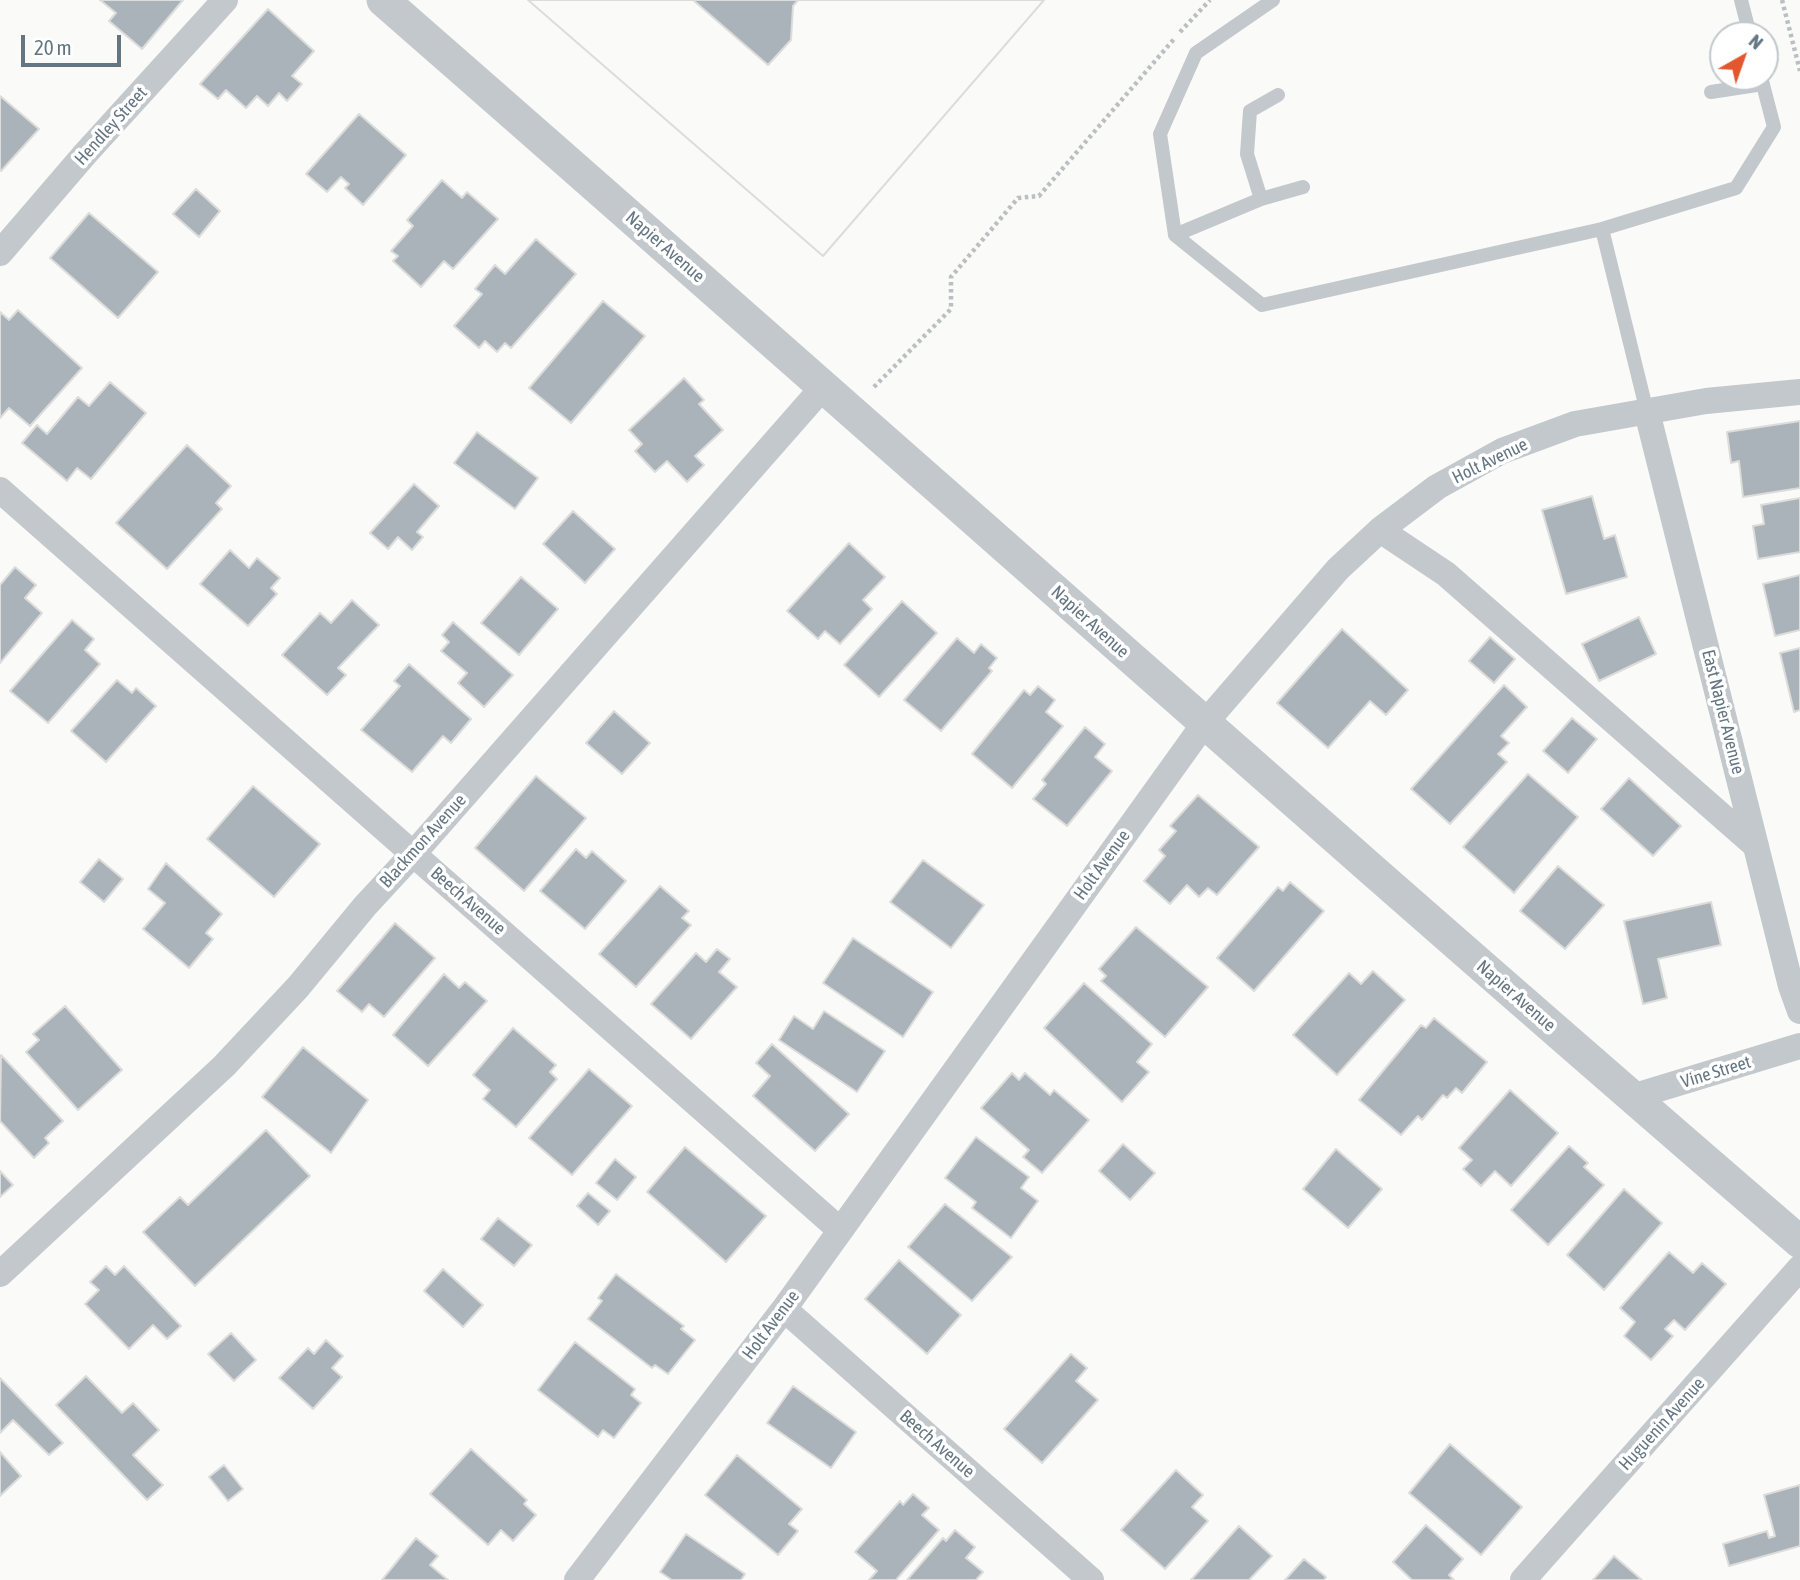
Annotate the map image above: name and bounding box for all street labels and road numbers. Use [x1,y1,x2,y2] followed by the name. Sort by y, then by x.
[70,82,152,170] street label: Hendley Street
[621,207,709,287] street label: Napier Avenue
[1449,434,1531,488] street label: Holt Avenue
[1047,581,1133,663] street label: Napier Avenue
[1697,648,1749,776] street label: East Napier Avenue
[375,790,471,892] street label: Blackmon Avenue
[1069,826,1135,904] street label: Holt Avenue
[426,863,510,939] street label: Beech Avenue
[1472,956,1560,1036] street label: Napier Avenue
[1679,1051,1753,1093] street label: Vine Street
[738,1286,804,1364] street label: Holt Avenue
[1615,1373,1709,1475] street label: Huguenin Avenue
[895,1406,979,1482] street label: Beech Avenue

